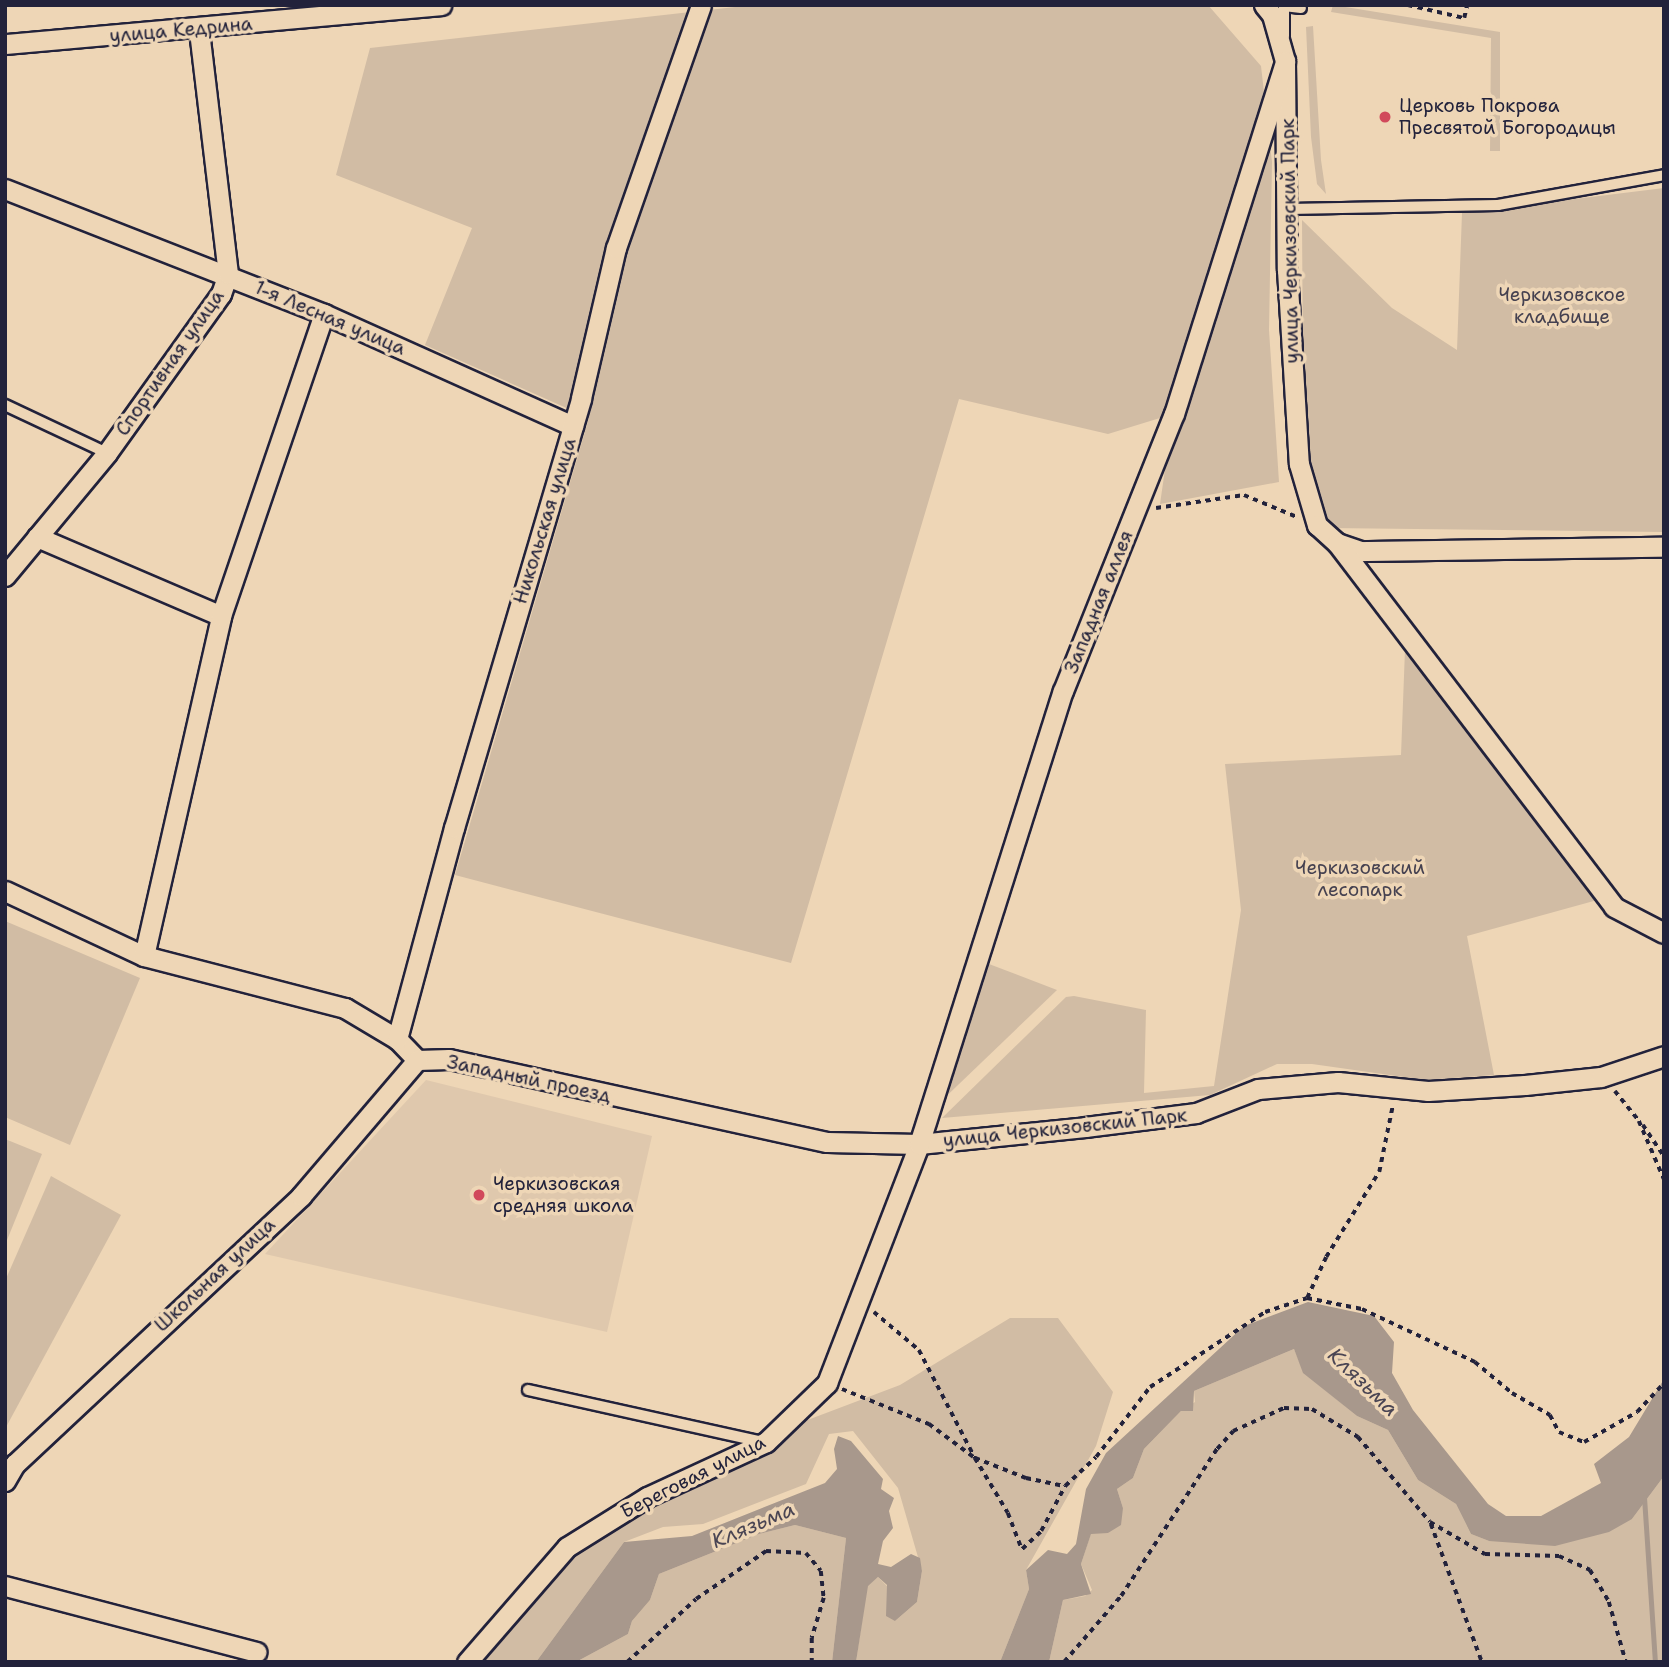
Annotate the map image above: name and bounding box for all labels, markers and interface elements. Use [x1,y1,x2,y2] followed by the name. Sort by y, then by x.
[109,12,253,48] street label: улица Кедрина
[1399,95,1616,139] place label: Церковь Покрова Пресвятой Богородицы
[1377,109,1393,125] marker: Церковь Покрова Пресвятой Богородицы
[1276,118,1304,364] street label: улица Черкизовский Парк
[251,276,409,360] street label: 1-я Лесная улица
[1498,284,1626,328] park label: Черкизовское кладбище
[111,286,229,440] street label: Спортивная улица
[509,435,581,607] street label: Никольская улица
[1060,527,1138,677] street label: Западная аллея
[1295,857,1425,901] park label: Черкизовский лесопарк
[445,1050,613,1108] street label: Западный проезд
[942,1104,1188,1152] street label: улица Черкизовский Парк
[493,1173,634,1217] place label: Черкизовская средняя школа
[471,1187,487,1203] marker: Черкизовская средняя школа
[150,1213,280,1337] street label: Школьная улица
[1323,1342,1403,1422] water label: Клязьма
[617,1431,769,1523] street label: Береговая улица
[708,1496,798,1554] water label: Клязьма

